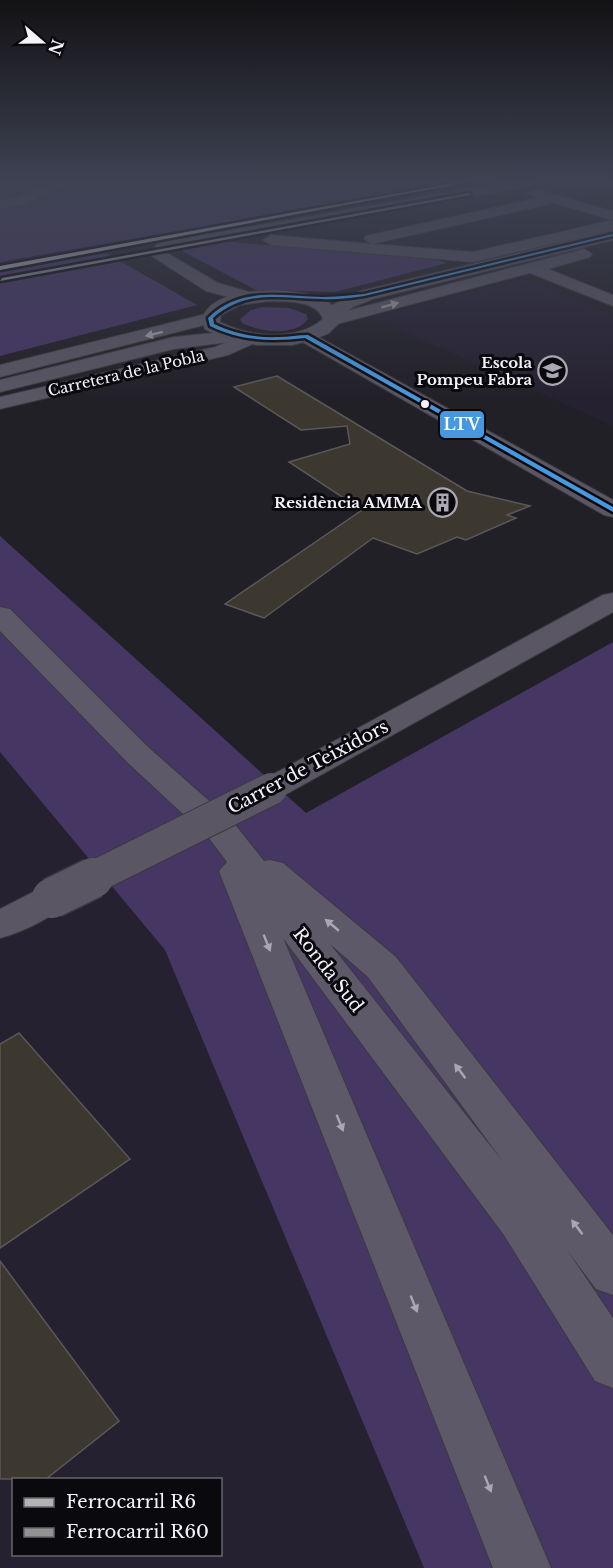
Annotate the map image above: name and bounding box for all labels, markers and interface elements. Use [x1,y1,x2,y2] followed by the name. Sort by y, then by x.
[12,12,72,72] north arrow
[44,37,68,58] text: N
[381,300,399,309] one-way arrow
[144,329,163,339] one-way arrow
[46,346,207,400] street label: Carretera de la Pobla
[417,353,532,389] place label: Escola Pompeu Fabra
[537,355,569,387] school or university icon: Escola Pompeu Fabra
[419,398,431,410] unlabelled marker
[439,410,485,439] line badge: LTV
[444,414,482,434] text: LTV
[427,486,459,518] building icon: Residència AMMA
[274,493,423,512] place label: Residència AMMA
[224,715,392,819] street label: Carrer de Teixidors
[325,919,340,932] one-way arrow
[288,923,368,1017] street label: Ronda Sud
[263,934,272,952] one-way arrow
[454,1063,466,1079] one-way arrow
[336,1115,346,1133] one-way arrow
[571,1219,583,1235] one-way arrow
[410,1295,419,1313] one-way arrow
[483,1476,493,1494] one-way arrow
[12,1478,222,1556] legend
[66,1491,196,1513] text: Ferrocarril R6
[66,1521,209,1543] text: Ferrocarril R60

